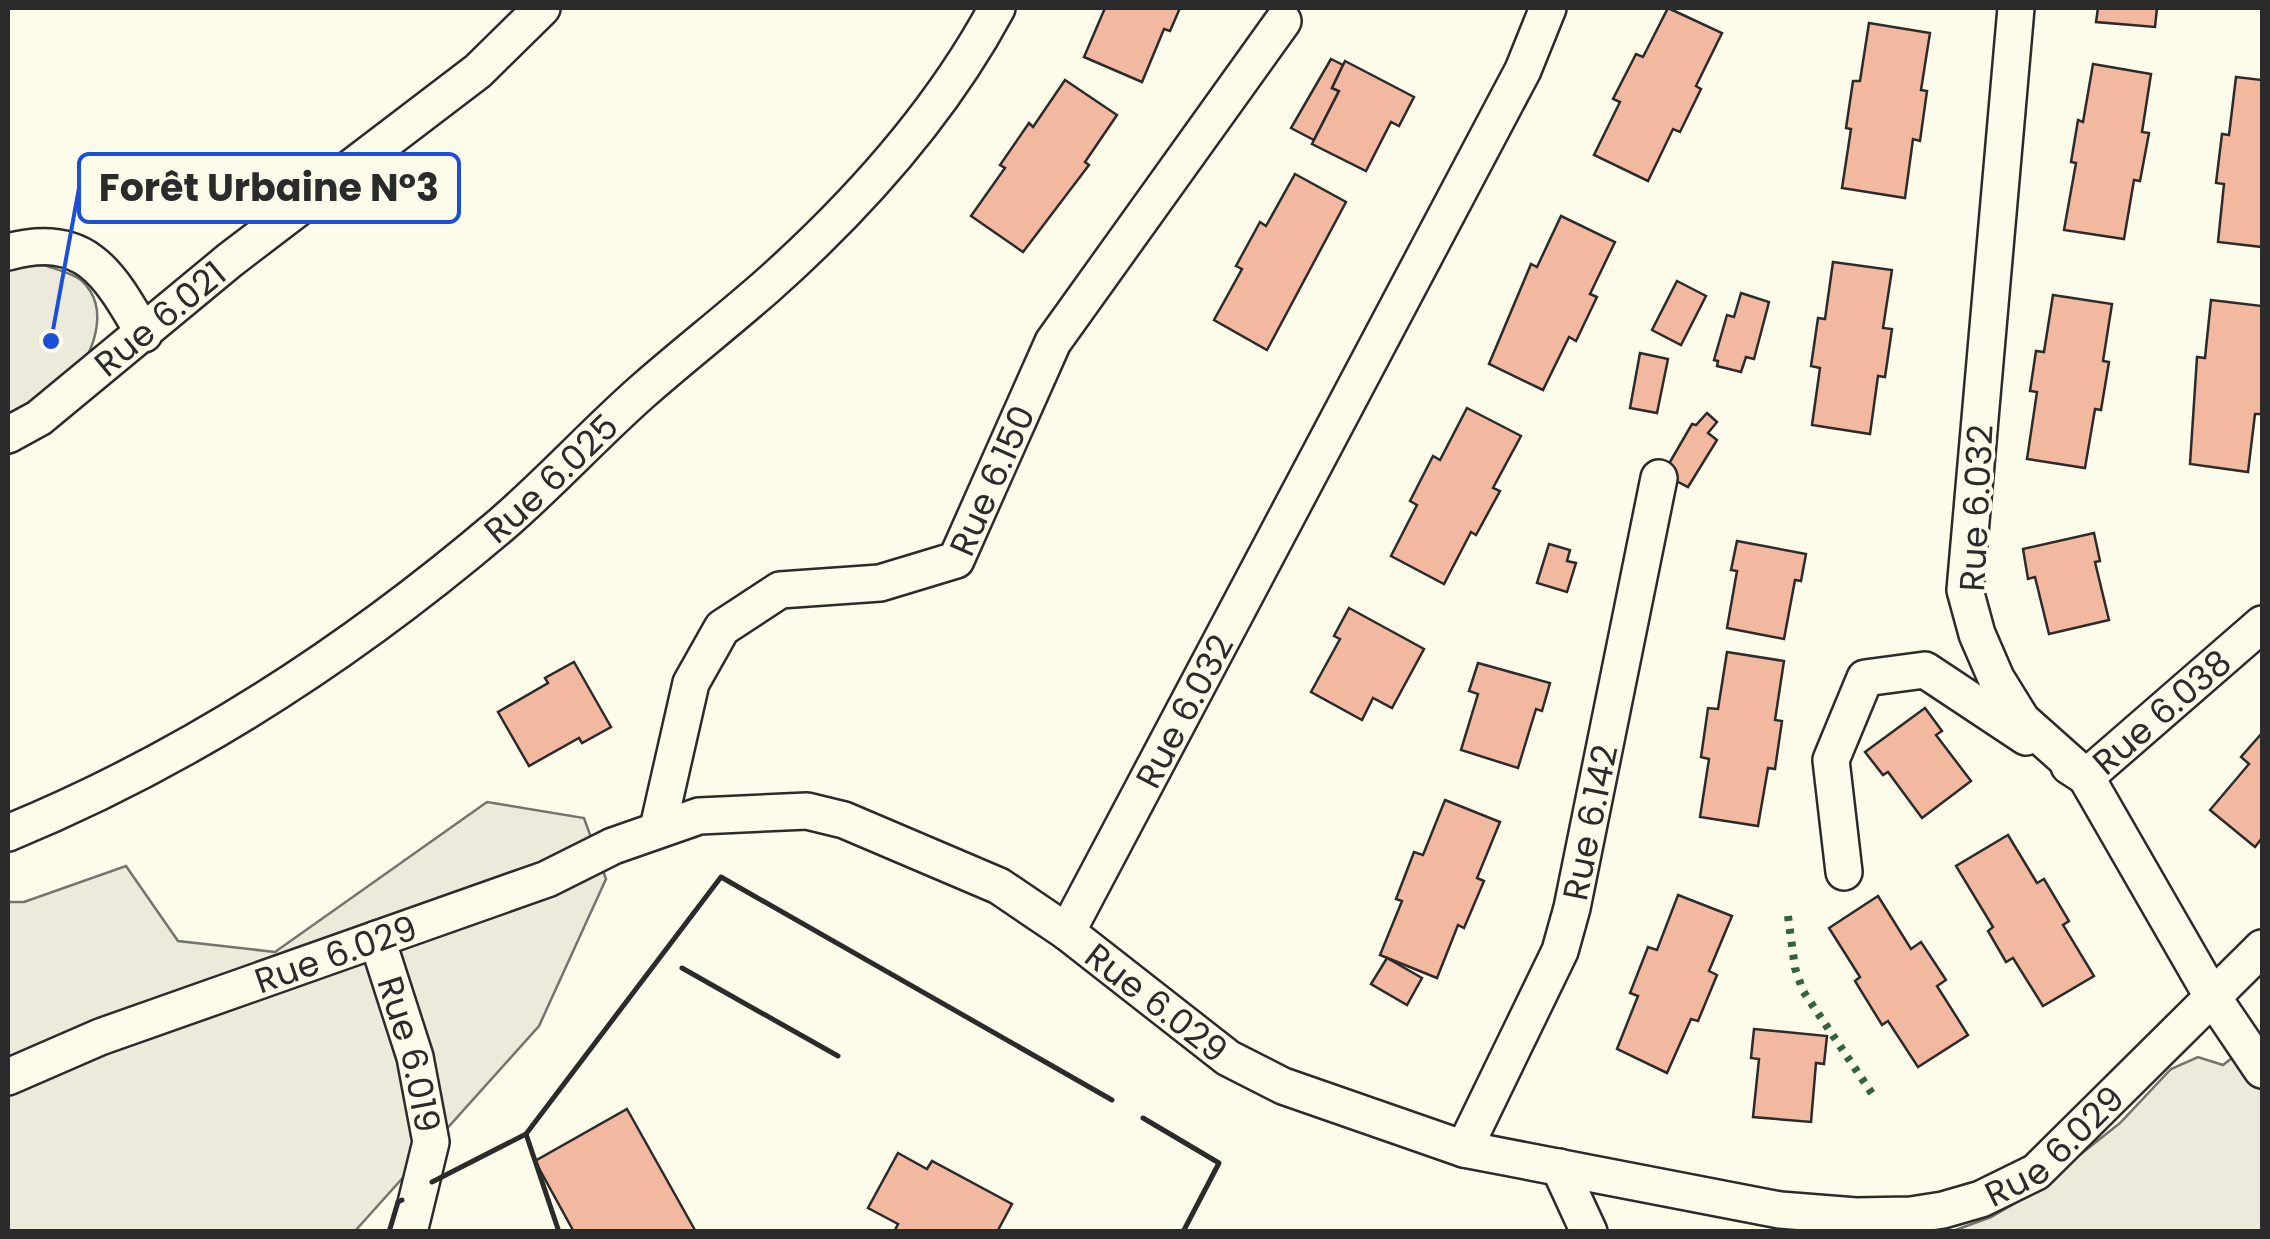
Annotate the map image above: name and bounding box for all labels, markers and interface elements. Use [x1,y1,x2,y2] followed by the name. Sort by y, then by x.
[79,154,459,222] callout: Forêt Urbaine N°3
[99,161,439,214] text: Forêt Urbaine N°3
[83,249,236,387] street label: Rue 6.021
[937,398,1046,563] street label: Rue 6.150
[473,402,628,554] street label: Rue 6.025
[1947,423,2005,593] street label: Rue 6.032
[1123,626,1245,796] street label: Rue 6.032
[2081,638,2241,785] street label: Rue 6.038
[1550,740,1629,905] street label: Rue 6.142
[248,903,423,1005] street label: Rue 6.029
[1075,931,1238,1073] street label: Rue 6.029
[366,970,453,1136] street label: Rue 6.019
[1976,1074,2134,1218] street label: Rue 6.029

